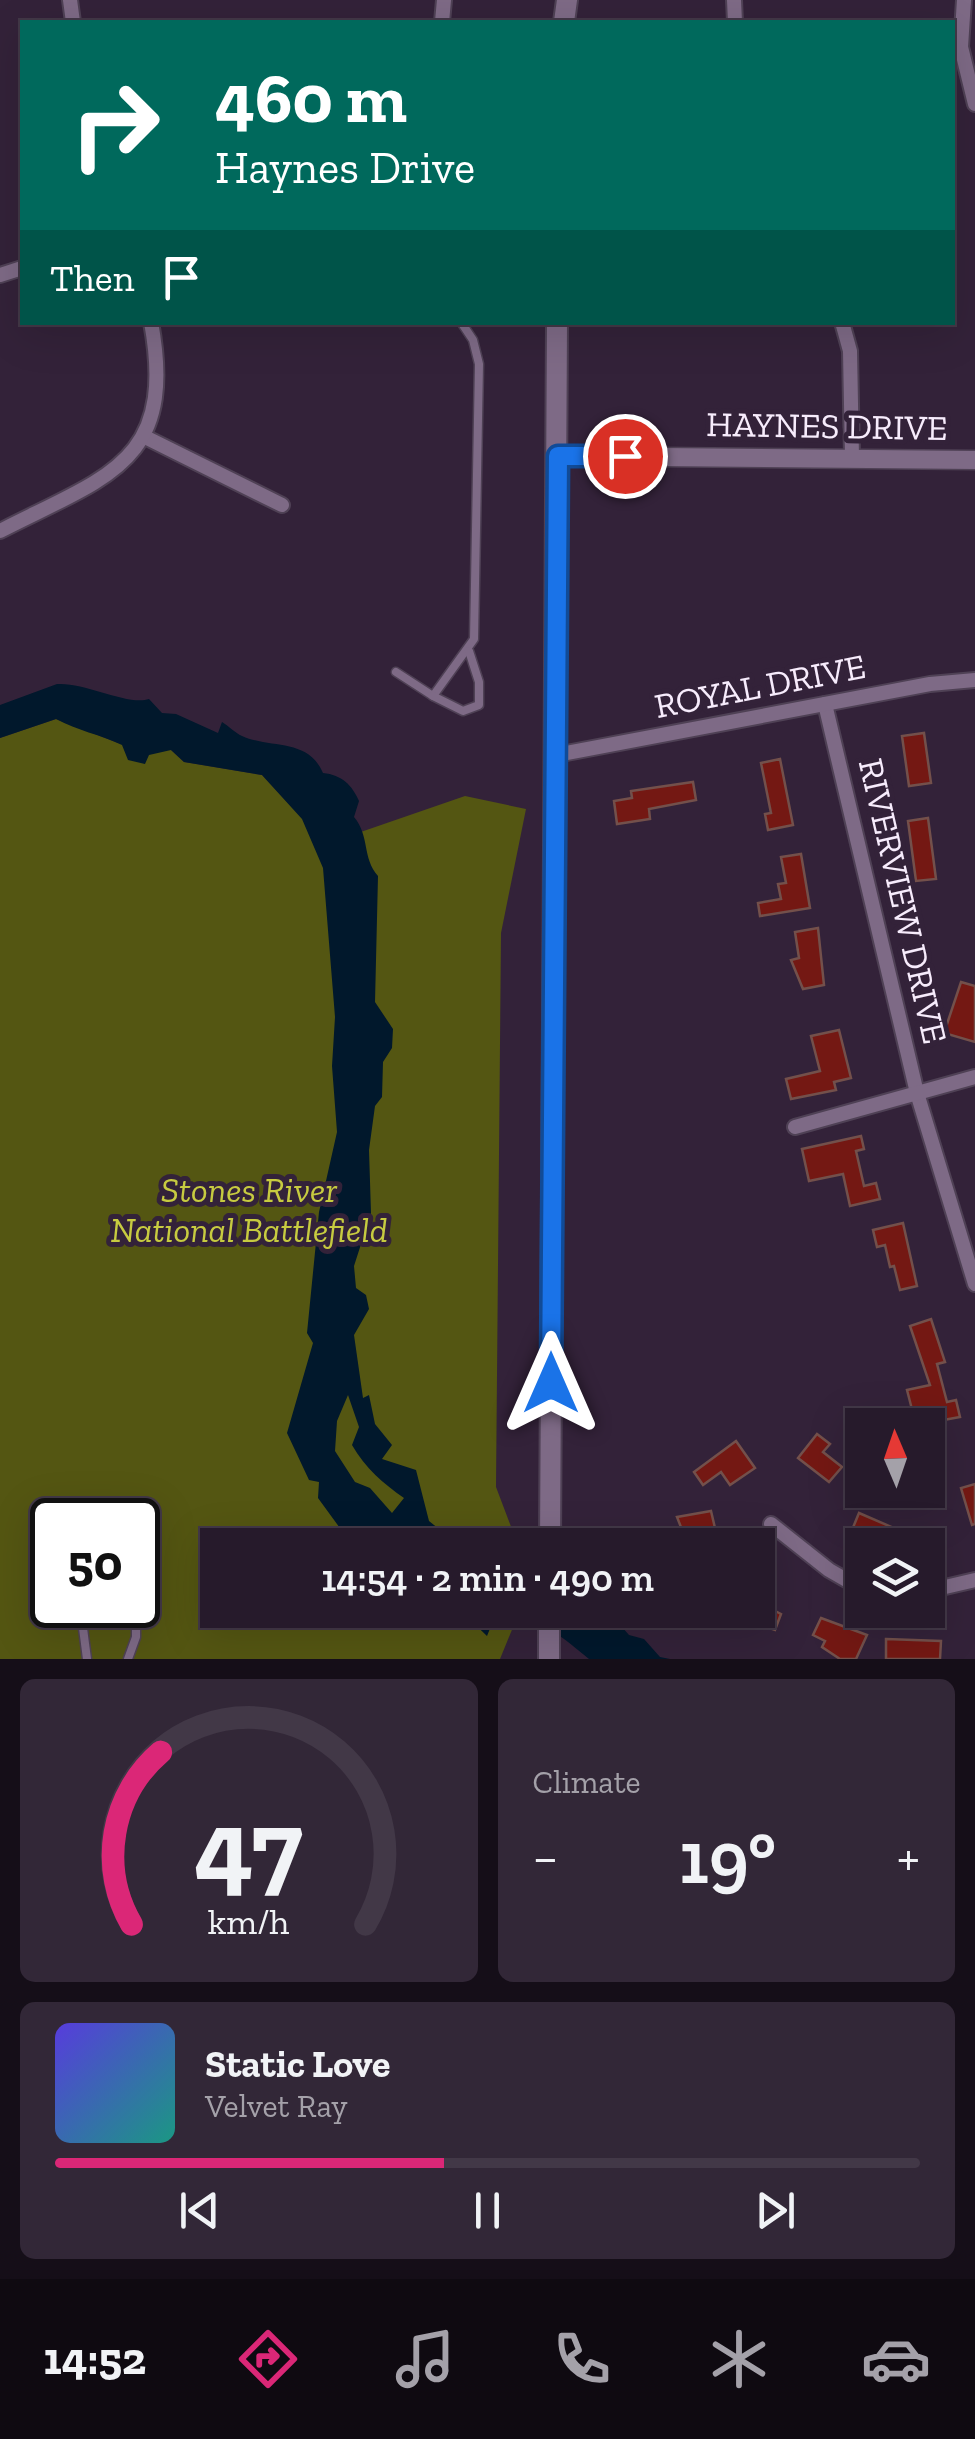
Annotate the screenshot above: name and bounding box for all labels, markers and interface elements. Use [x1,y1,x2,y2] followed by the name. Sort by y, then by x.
[215,56,407,140] text: 460 m
[50,60,180,190] icon: right
[215,141,475,195] text: Haynes Drive
[154,250,209,305] icon: arrive
[50,255,134,301] text: Then
[706,403,948,449] street label: HAYNES DRIVE
[583,414,668,499] pin
[598,429,653,484] icon: arrive
[651,645,869,727] street label: ROYAL DRIVE
[850,754,956,1048] street label: RIVERVIEW DRIVE
[110,1169,388,1251] park label: Stones River National Battlefield
[499,1331,603,1435] position arrow
[845,1408,945,1508] north arrow
[845,1408,945,1628] map controls
[30,1498,160,1628] speed limit sign: 50
[845,1528,945,1628] button: layers
[321,1555,654,1601] text: 14:54 · 2 min · 490 m
[533,1763,641,1801] text: Climate
[194,1784,303,1909] text: 47
[679,1812,776,1902] text: 19°
[533,1824,558,1890] text: −
[897,1824,920,1890] text: +
[208,1900,290,1943] text: km/h
[205,2041,390,2087] text: Static Love
[205,2087,348,2125] text: Velvet Ray
[172,2183,227,2238] icon: previous
[460,2183,515,2238] icon: pause
[748,2183,803,2238] icon: next
[233,2324,303,2394] icon: directions
[390,2324,460,2394] icon: music
[547,2324,617,2394] icon: phone
[704,2324,774,2394] icon: climate
[861,2324,931,2394] icon: car
[44,2332,146,2386] text: 14:52

